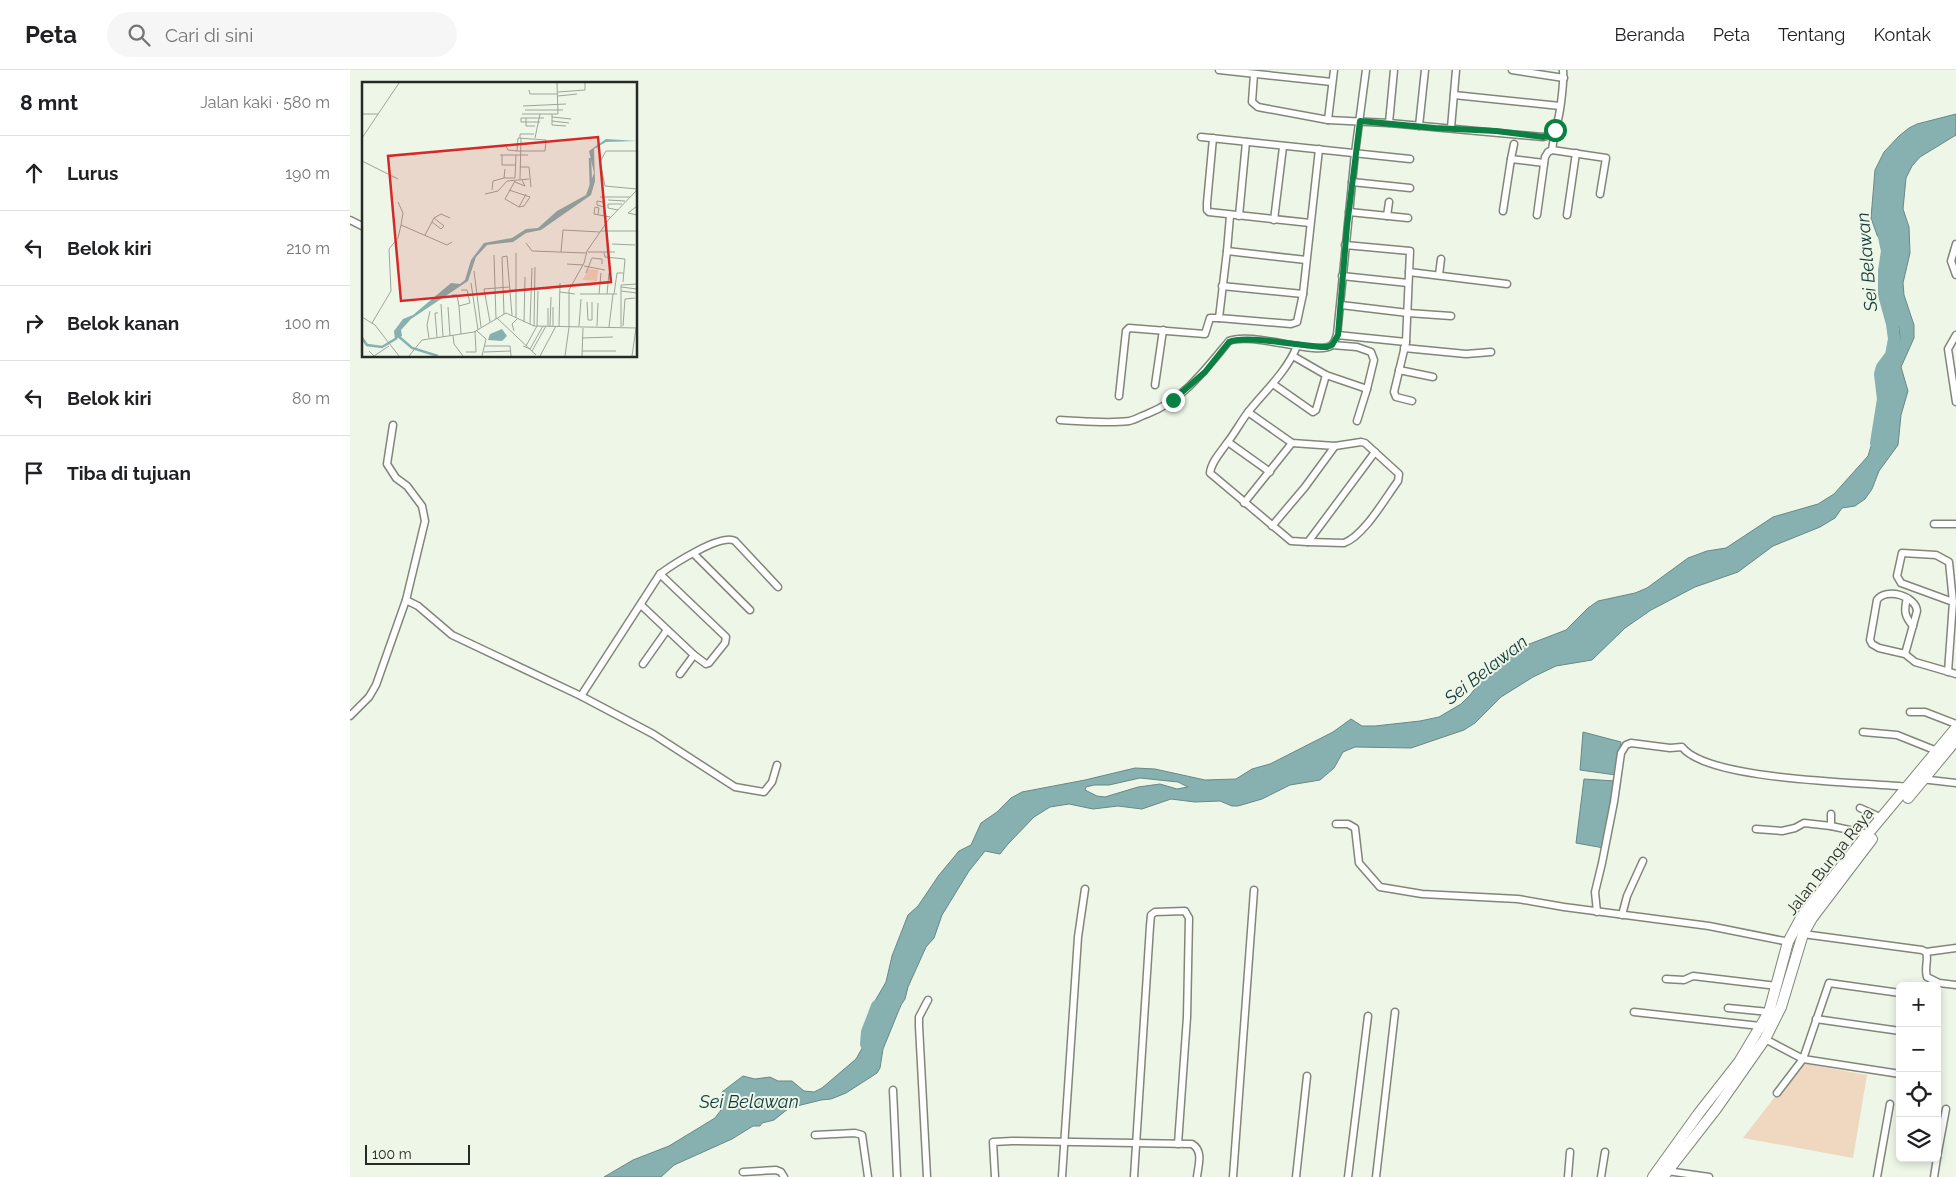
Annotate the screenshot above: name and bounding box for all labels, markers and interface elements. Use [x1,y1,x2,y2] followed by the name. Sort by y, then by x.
[107,12,457,57] search box
[25,20,77,49] text: Peta
[125,21,153,49] icon: search
[165,24,253,46] text: Cari di sini
[1615,24,1685,45] text: Beranda
[1713,24,1750,45] text: Peta
[1778,24,1845,45] text: Tentang
[1873,24,1931,45] text: Kontak
[362,82,638,358] inset map
[20,90,78,115] text: 8 mnt
[200,93,330,112] text: Jalan kaki · 580 m
[1544,119,1567,142] route start
[20,159,48,187] icon: ahead
[67,162,118,184] text: Lurus
[285,164,330,183] text: 190 m
[1852,212,1881,313] water label: Sei Belawan
[20,234,48,262] icon: left
[67,237,152,259] text: Belok kiri
[286,239,330,258] text: 210 m
[20,309,48,337] icon: right
[67,312,179,334] text: Belok kanan
[285,314,330,333] text: 100 m
[20,384,48,412] icon: left
[67,387,152,409] text: Belok kiri
[292,389,330,408] text: 80 m
[1162,389,1185,412] route end
[20,459,48,487] icon: arrive
[67,462,191,484] text: Tiba di tujuan
[1439,631,1531,709] water label: Sei Belawan
[1782,804,1877,919] street label: Jalan Bunga Raya
[1896,982,1941,1162] map controls
[1896,982,1941,1027] button: +
[1896,1027,1941,1072] button: −
[1896,1072,1941,1117] button: locate
[698,1091,799,1112] water label: Sei Belawan
[1896,1117,1941,1162] button: layers
[365,1142,470,1165] scale bar
[372,1146,412,1162] text: 100 m

